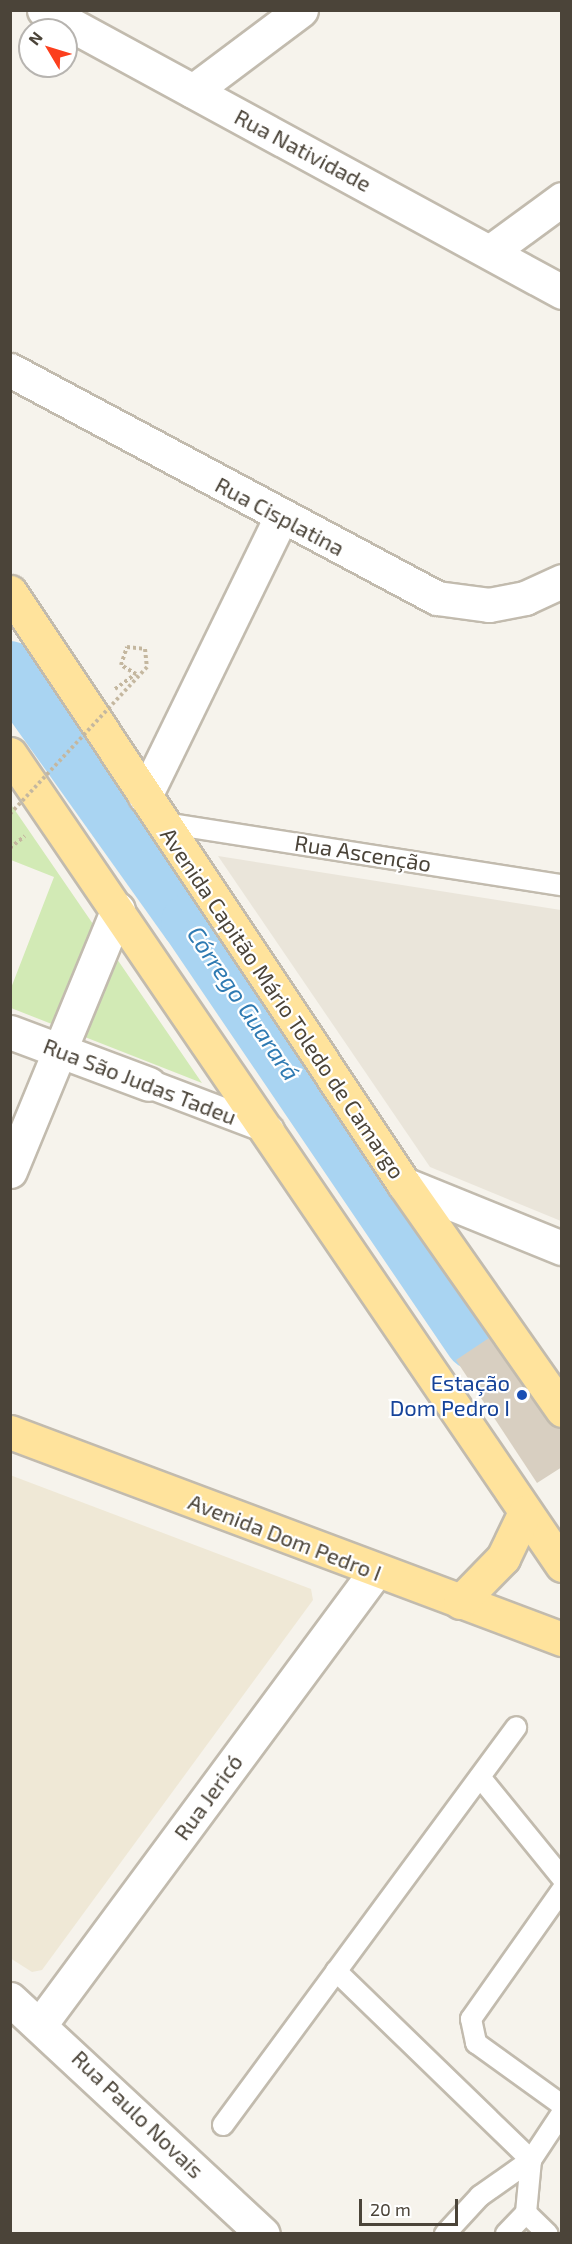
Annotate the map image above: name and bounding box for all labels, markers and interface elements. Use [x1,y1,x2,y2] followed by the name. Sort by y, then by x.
[18,18,78,78] north arrow
[24,27,46,48] text: N
[230,103,376,197] street label: Rua Natividade
[211,471,349,561] street label: Rua Cisplatina
[155,822,411,1184] street label: Avenida Capitão Mário Toledo de Camargo
[293,829,433,877] street label: Rua Ascenção
[182,920,306,1086] water label: Córrego Guarará
[39,1032,241,1130] street label: Rua São Judas Tadeu
[390,1369,510,1420] place label: Estação Dom Pedro I
[515,1388,529,1402] marker: Estação Dom Pedro I
[185,1488,385,1586] street label: Avenida Dom Pedro I
[168,1749,248,1845] street label: Rua Jericó
[67,2045,209,2183] street label: Rua Paulo Novais
[362,2187,461,2225] scale bar
[370,2198,411,2220] text: 20 m

